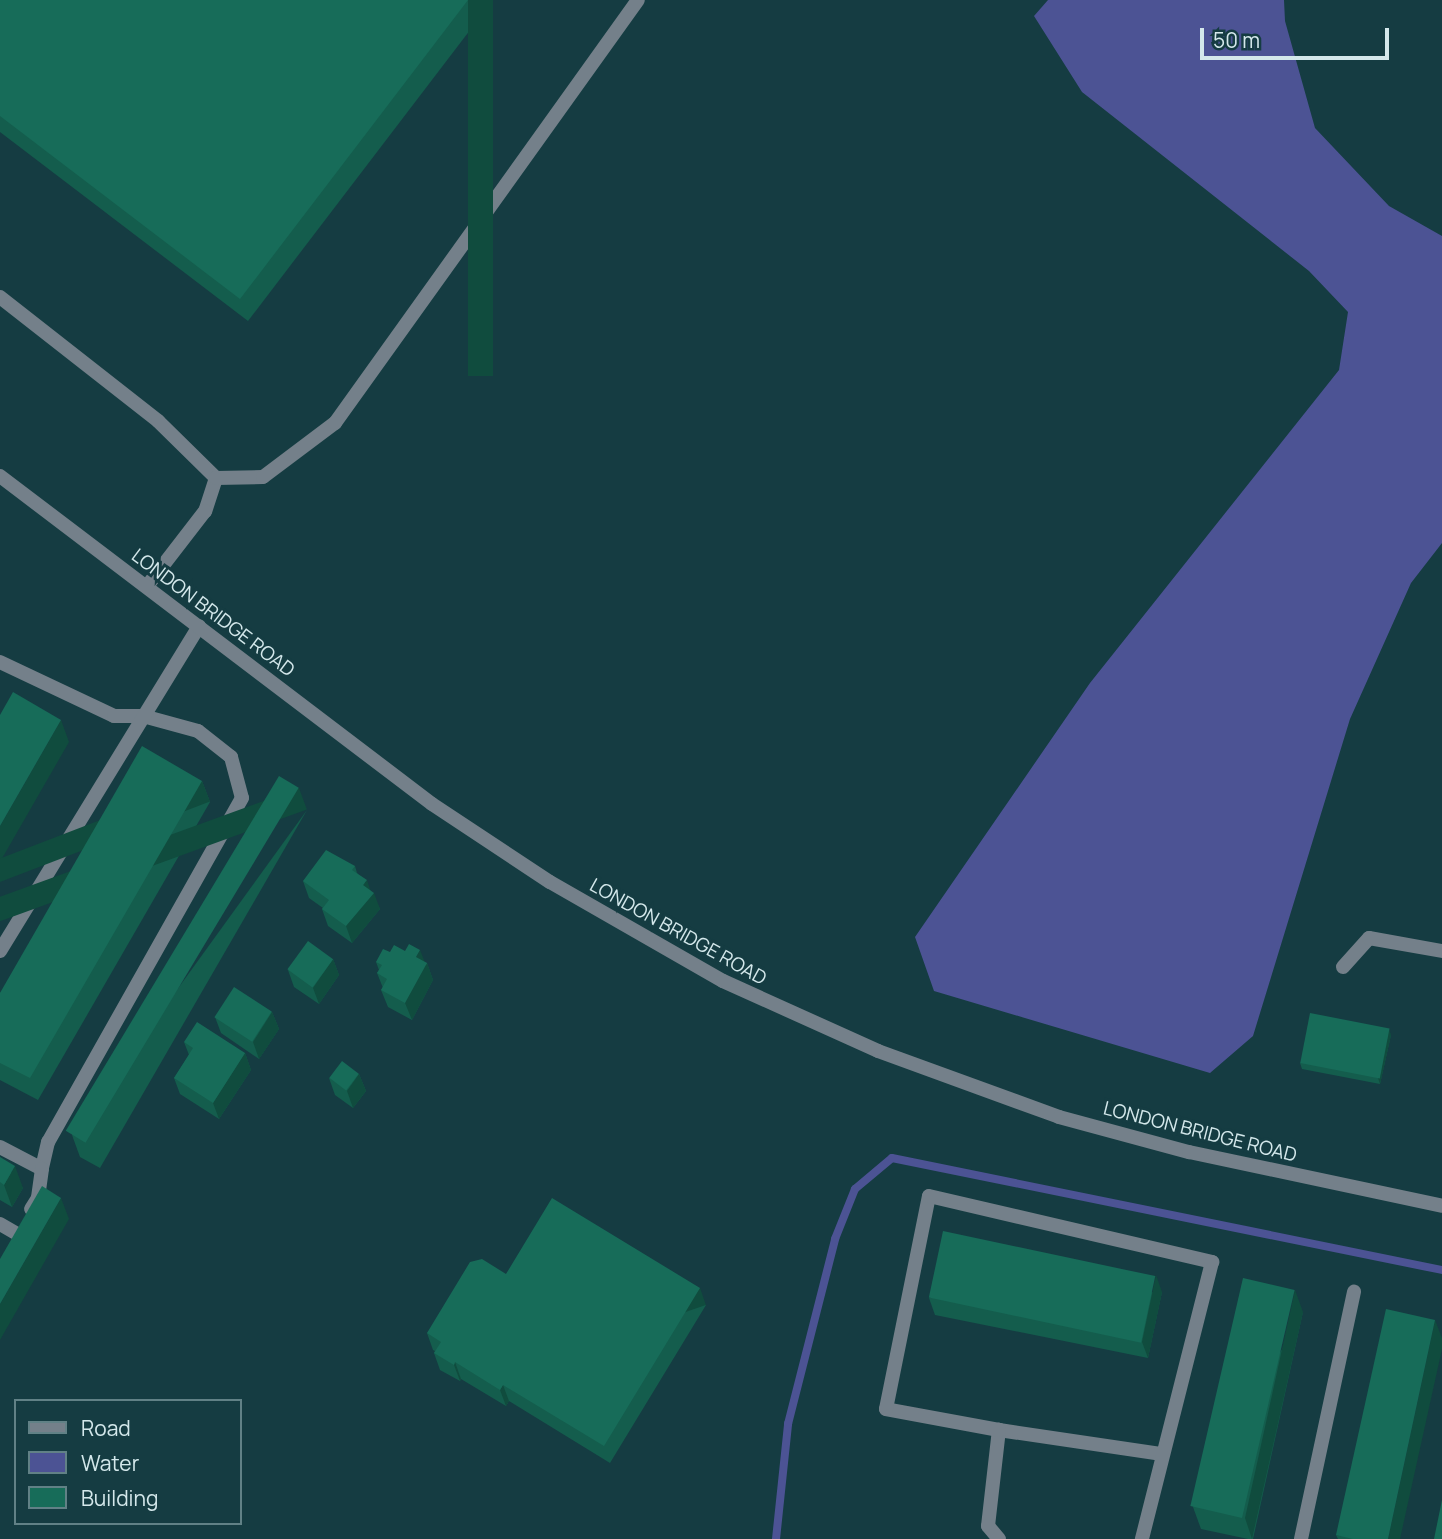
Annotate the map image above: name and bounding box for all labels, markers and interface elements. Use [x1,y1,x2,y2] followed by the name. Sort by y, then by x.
[1204,14,1393,58] scale bar
[1213,26,1260,54] text: 50 m
[127,544,299,682] street label: LONDON BRIDGE ROAD
[586,874,770,990] street label: LONDON BRIDGE ROAD
[1101,1097,1299,1167] street label: LONDON BRIDGE ROAD
[14,1399,242,1525] legend
[81,1414,131,1442] text: Road
[81,1449,139,1477] text: Water
[81,1484,158,1512] text: Building

